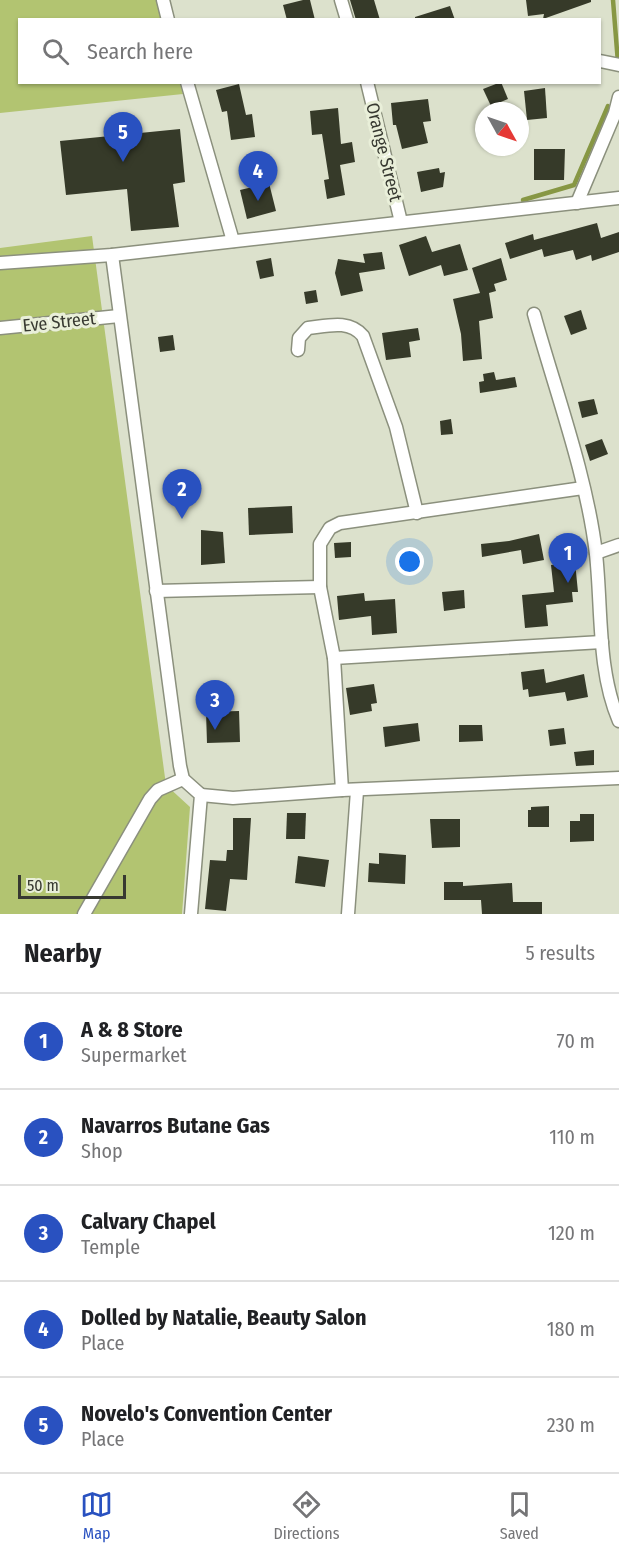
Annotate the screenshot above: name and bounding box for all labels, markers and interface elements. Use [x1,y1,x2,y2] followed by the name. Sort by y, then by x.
[18,18,601,84] search box
[39,35,72,68] icon: search
[87,38,193,65] text: Search here
[361,100,407,204] street label: Orange Street
[475,102,529,156] north arrow
[104,112,142,162] pin: 5
[238,152,278,201] pin: 4
[21,307,97,337] street label: Eve Street
[162,470,201,519] pin: 2
[548,534,588,583] pin: 1
[395,547,424,576] your location
[196,680,234,730] pin: 3
[18,872,126,899] scale bar
[27,876,59,895] text: 50 m
[24,938,101,969] text: Nearby
[525,941,595,965] text: 5 results
[81,1016,183,1043] text: A & 8 Store
[39,1029,48,1053] text: 1
[557,1029,595,1053] text: 70 m
[81,1043,187,1067] text: Supermarket
[81,1112,270,1139] text: Navarros Butane Gas
[39,1125,48,1149] text: 2
[549,1125,595,1149] text: 110 m
[81,1139,123,1163] text: Shop
[81,1208,216,1235] text: Calvary Chapel
[39,1221,48,1245] text: 3
[548,1221,595,1245] text: 120 m
[81,1235,140,1259] text: Temple
[81,1304,366,1331] text: Dolled by Natalie, Beauty Salon
[38,1317,49,1341] text: 4
[547,1317,595,1341] text: 180 m
[81,1331,124,1355] text: Place
[81,1400,332,1427] text: Novelo's Convention Center
[39,1413,48,1437] text: 5
[547,1413,595,1437] text: 230 m
[81,1427,124,1451] text: Place
[80,1488,113,1543] tab: Map
[273,1488,340,1543] tab: Directions
[500,1488,539,1543] tab: Saved

